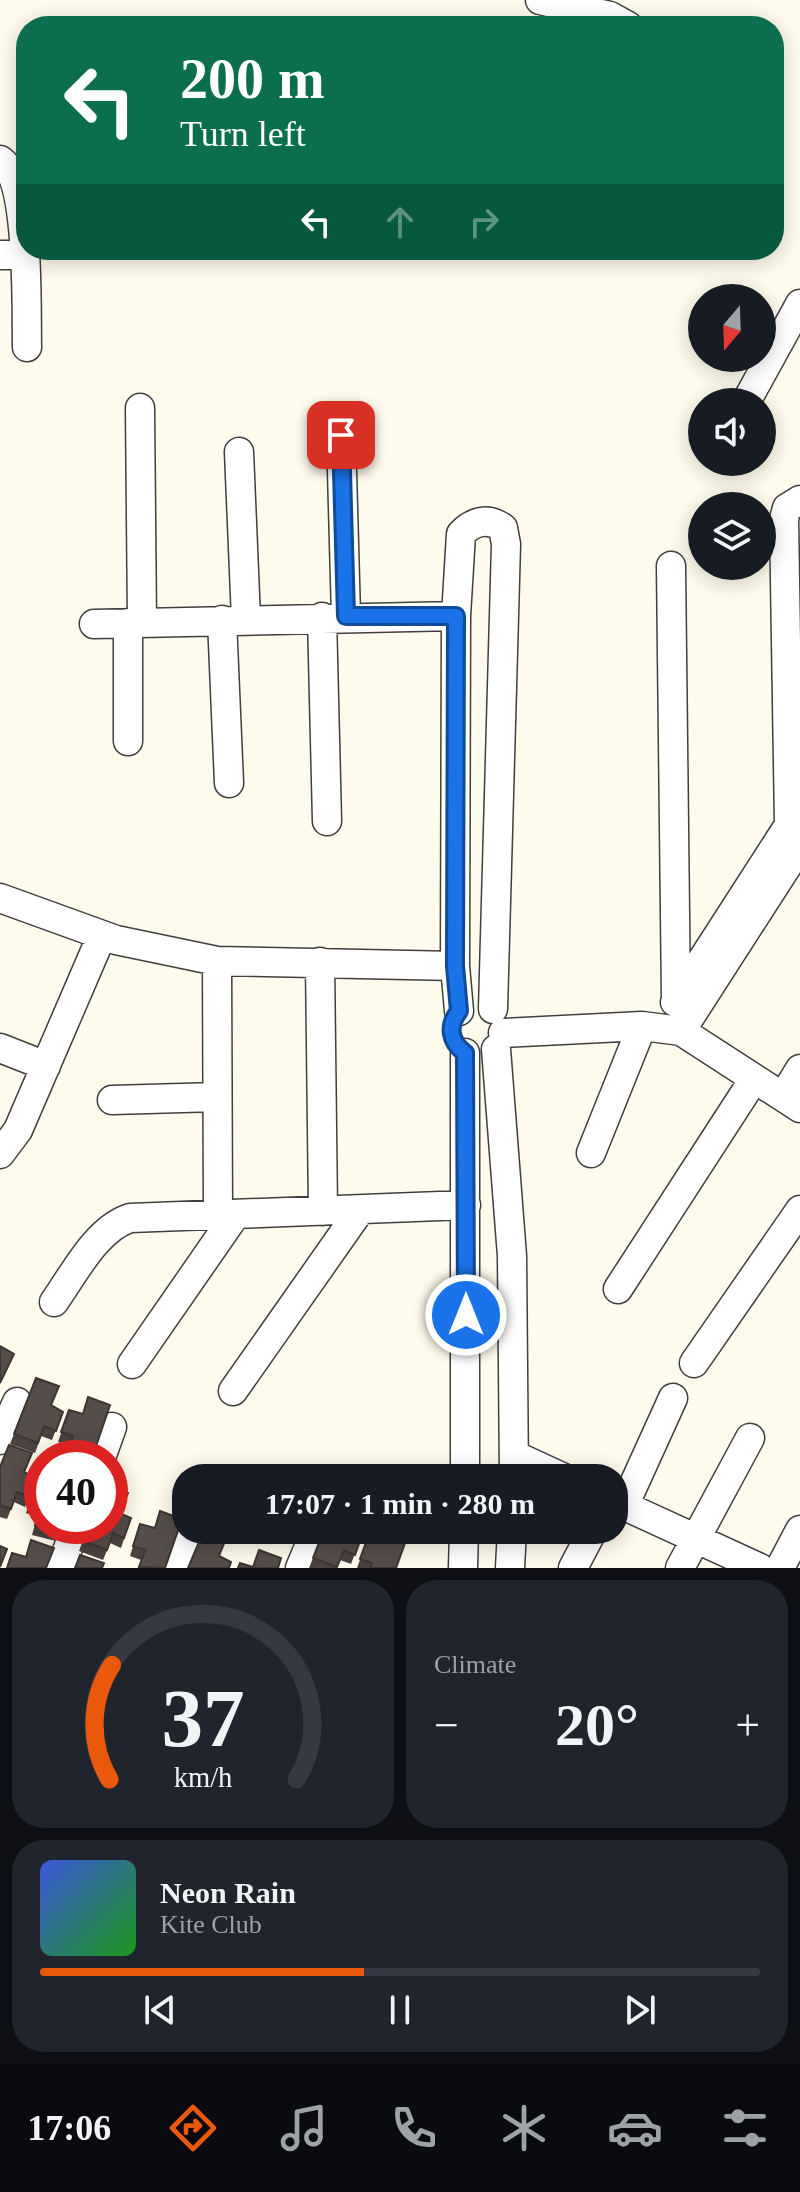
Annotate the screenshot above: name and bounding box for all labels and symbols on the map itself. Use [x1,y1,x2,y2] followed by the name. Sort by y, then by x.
[688,284,776,372] north arrow
[307,401,375,469] pin
[424,1273,508,1357] position arrow
[24,1440,128,1544] speed limit sign: 40

